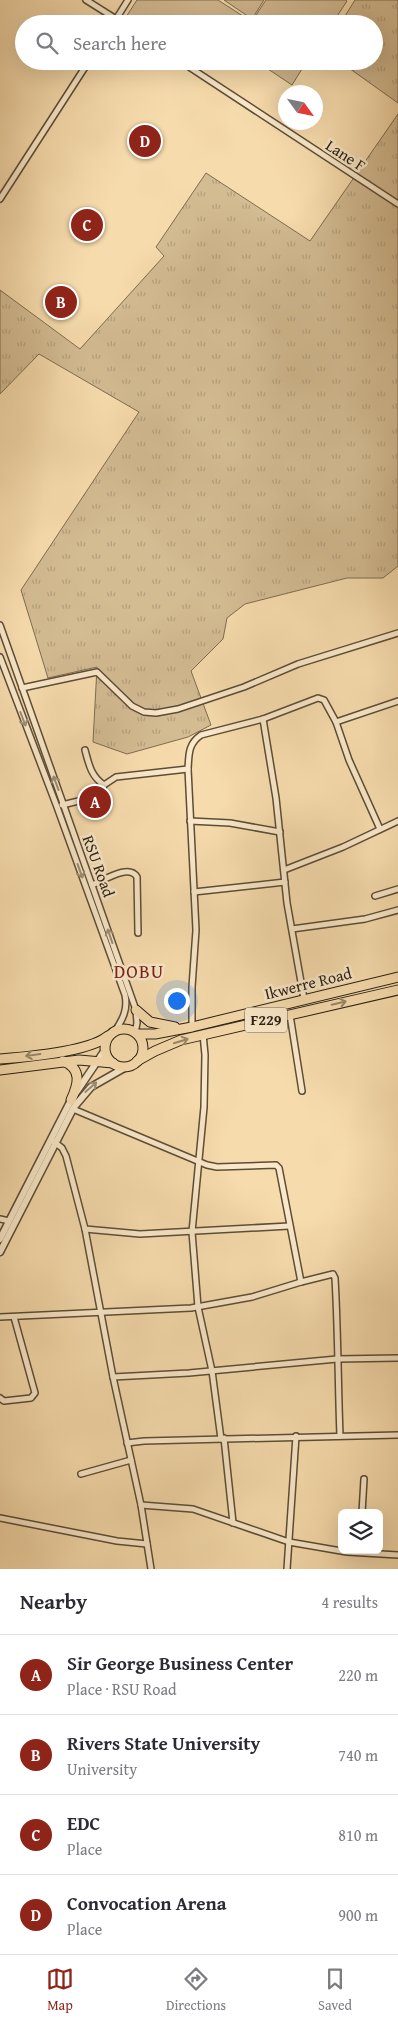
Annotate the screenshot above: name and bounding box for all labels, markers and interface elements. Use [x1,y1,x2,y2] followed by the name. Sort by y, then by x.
[15,15,383,70] search box
[33,29,61,57] icon: search
[73,29,167,57] text: Search here
[278,85,323,130] north arrow
[129,122,161,160] pin: D
[321,133,371,177] street label: Lane F
[71,206,103,244] pin: C
[45,283,77,321] pin: B
[19,711,28,726] one-way arrow
[51,776,60,791] one-way arrow
[79,783,111,821] pin: A
[77,832,121,901] street label: RSU Road
[76,863,85,878] one-way arrow
[105,928,115,944] one-way arrow
[114,957,164,985] district label: DOBU
[262,960,355,1005] street label: Ikwerre Road
[164,988,190,1014] your location
[331,998,347,1007] one-way arrow
[245,1008,287,1032] road number: F229
[173,1035,189,1045] one-way arrow
[25,1050,41,1060] one-way arrow
[84,1082,97,1093] one-way arrow
[338,1509,383,1554] map controls
[338,1509,383,1554] button: layers
[20,1586,87,1617] text: Nearby
[321,1590,378,1614] text: 4 results
[67,1649,293,1677] text: Sir George Business Center
[31,1663,41,1687] text: A
[338,1663,378,1687] text: 220 m
[67,1677,177,1701] text: Place · RSU Road
[67,1729,260,1757] text: Rivers State University
[31,1743,41,1767] text: B
[338,1743,378,1767] text: 740 m
[67,1757,137,1781] text: University
[67,1809,100,1837] text: EDC
[31,1823,41,1847] text: C
[338,1823,378,1847] text: 810 m
[67,1837,102,1861] text: Place
[67,1889,227,1917] text: Convocation Arena
[31,1903,41,1927] text: D
[338,1903,378,1927] text: 900 m
[67,1917,102,1941] text: Place
[46,1965,74,2015] tab: Map
[166,1965,226,2015] tab: Directions
[318,1965,352,2015] tab: Saved

